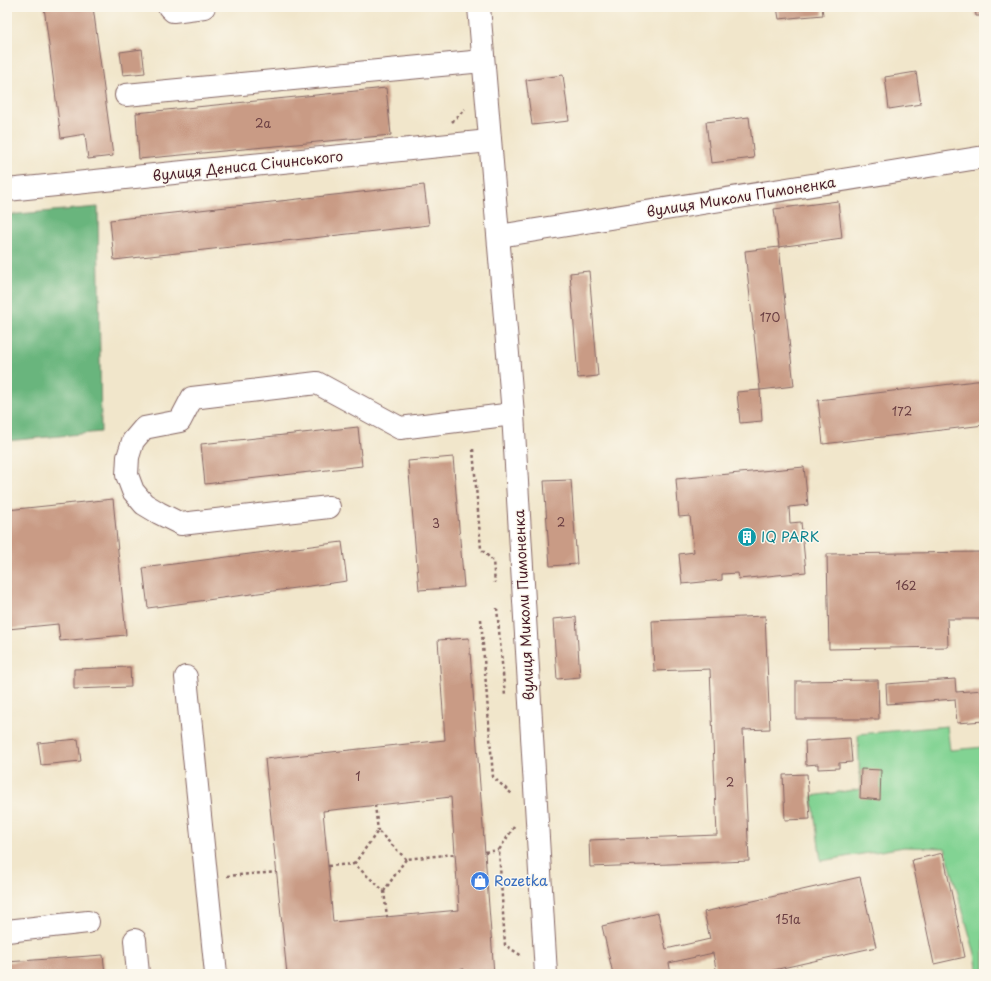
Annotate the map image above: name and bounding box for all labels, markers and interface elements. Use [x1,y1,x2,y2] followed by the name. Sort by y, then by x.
[255,114,271,132] house number: 2а
[152,145,344,186] street label: вулиця Дениса Січинського
[645,171,837,222] street label: вулиця Миколи Пимоненка
[760,308,781,326] house number: 170
[892,402,912,420] house number: 172
[508,509,539,701] street label: вулиця Миколи Пимоненка
[557,513,565,531] house number: 2
[432,514,440,532] house number: 3
[736,526,758,548] building icon: IQ PARK
[761,526,820,547] place label: IQ PARK
[895,576,917,594] house number: 162
[355,767,361,785] house number: 1
[726,773,734,791] house number: 2
[469,870,491,892] shop icon: Rozetka
[494,870,548,891] place label: Rozetka
[776,910,801,928] house number: 151а

